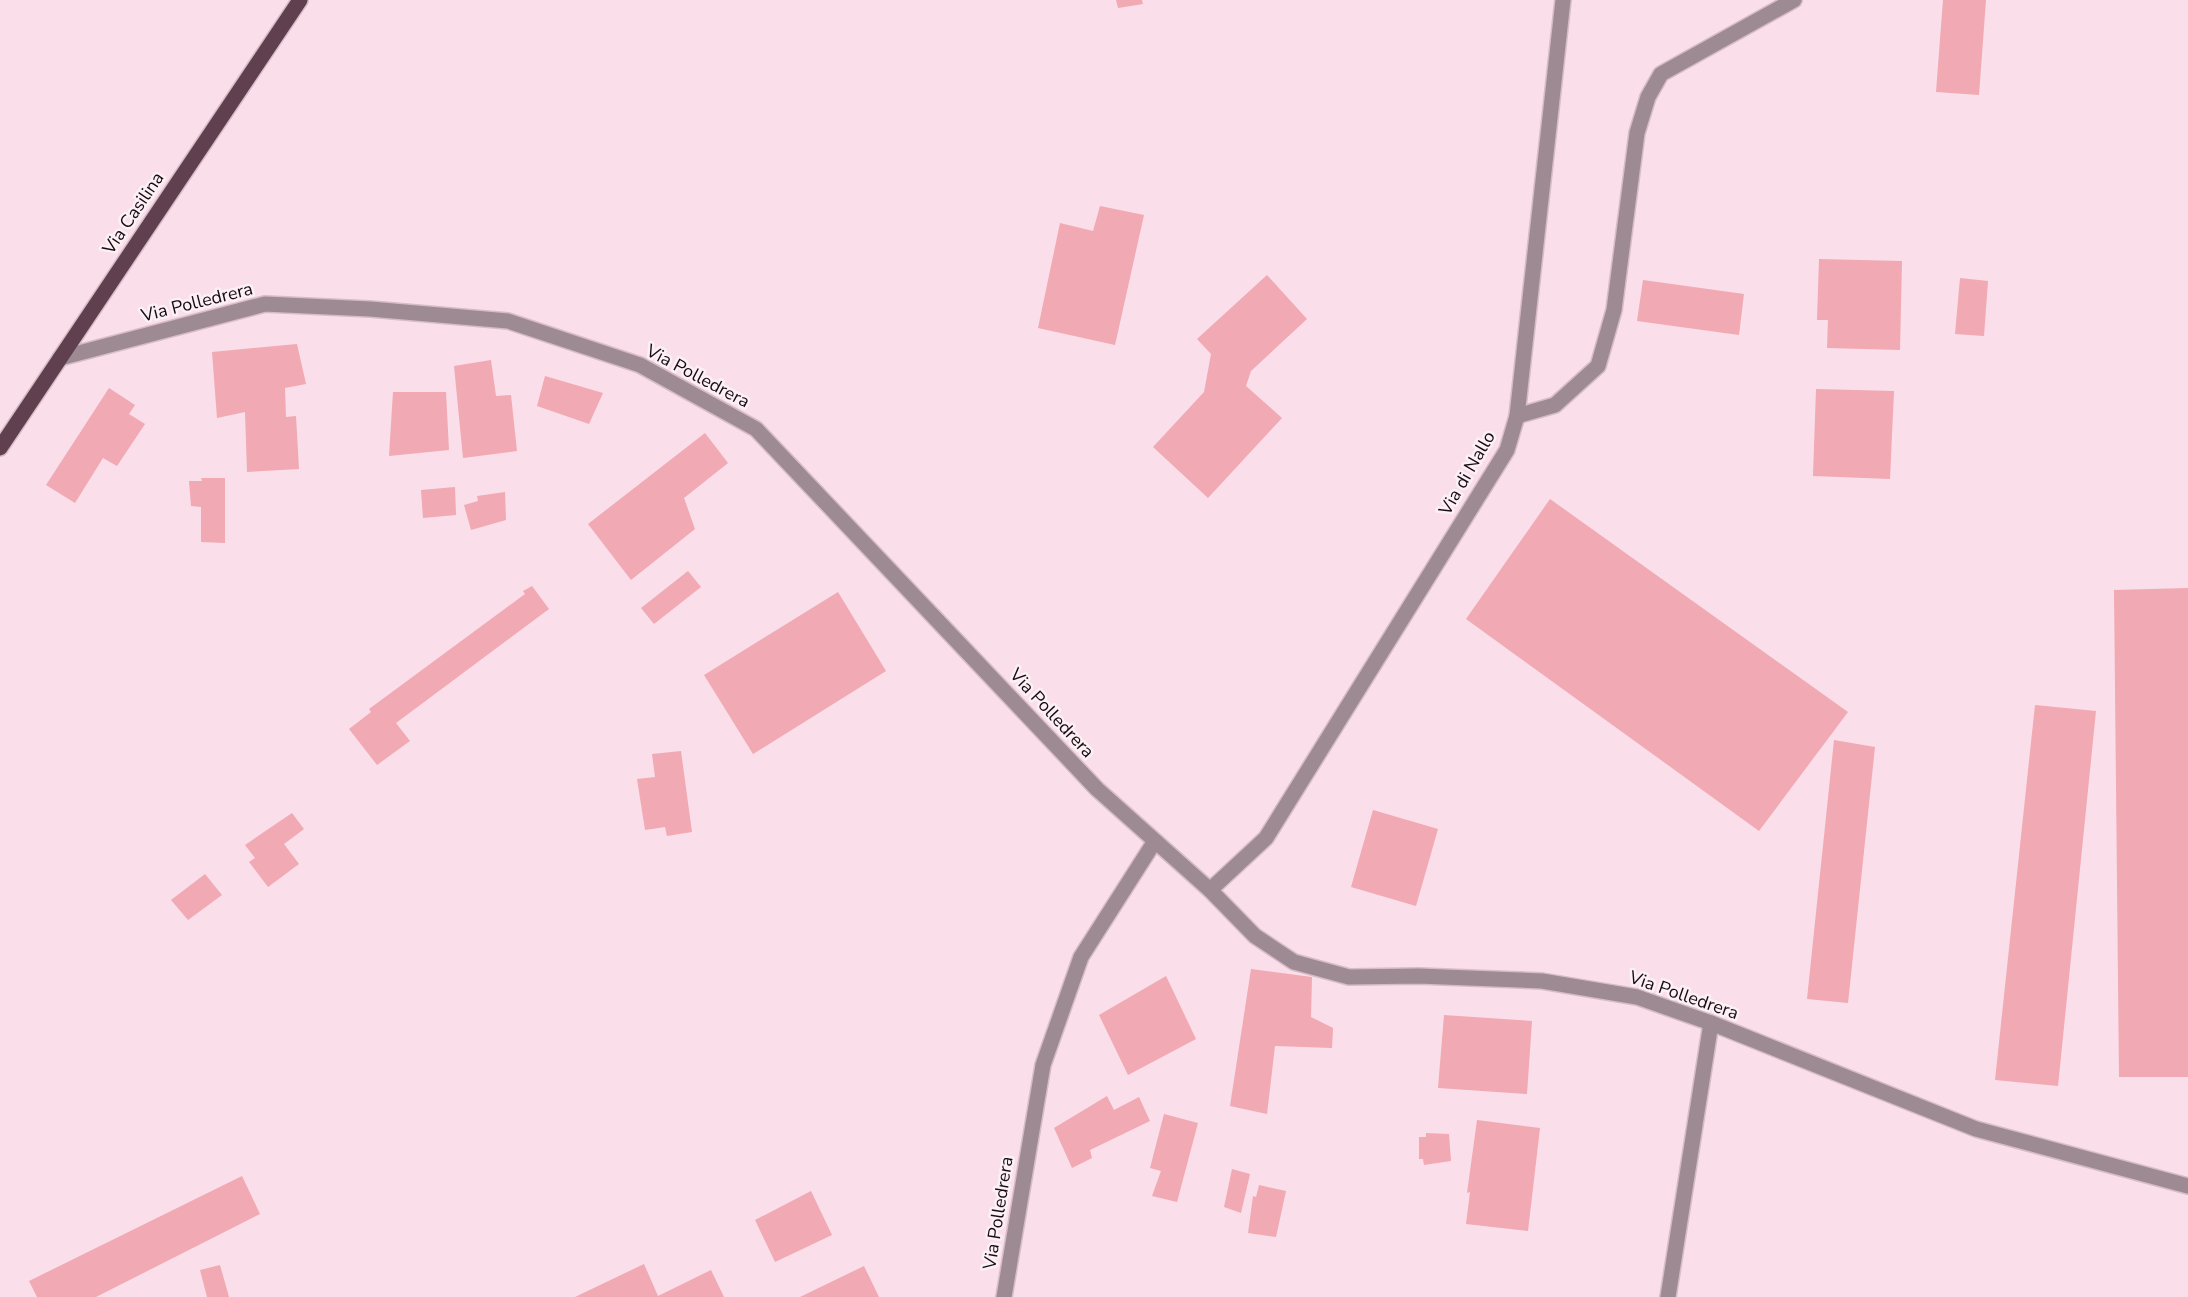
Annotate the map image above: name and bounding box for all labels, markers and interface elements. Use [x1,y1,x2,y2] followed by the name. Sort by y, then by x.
[96,167,169,260] street label: Via Casilina
[138,277,255,328] street label: Via Polledrera
[641,338,754,413] street label: Via Polledrera
[1433,427,1501,520] street label: Via di Nallo
[1004,662,1100,763] street label: Via Polledrera
[1625,965,1742,1025] street label: Via Polledrera
[977,1155,1019,1272] street label: Via Polledrera

